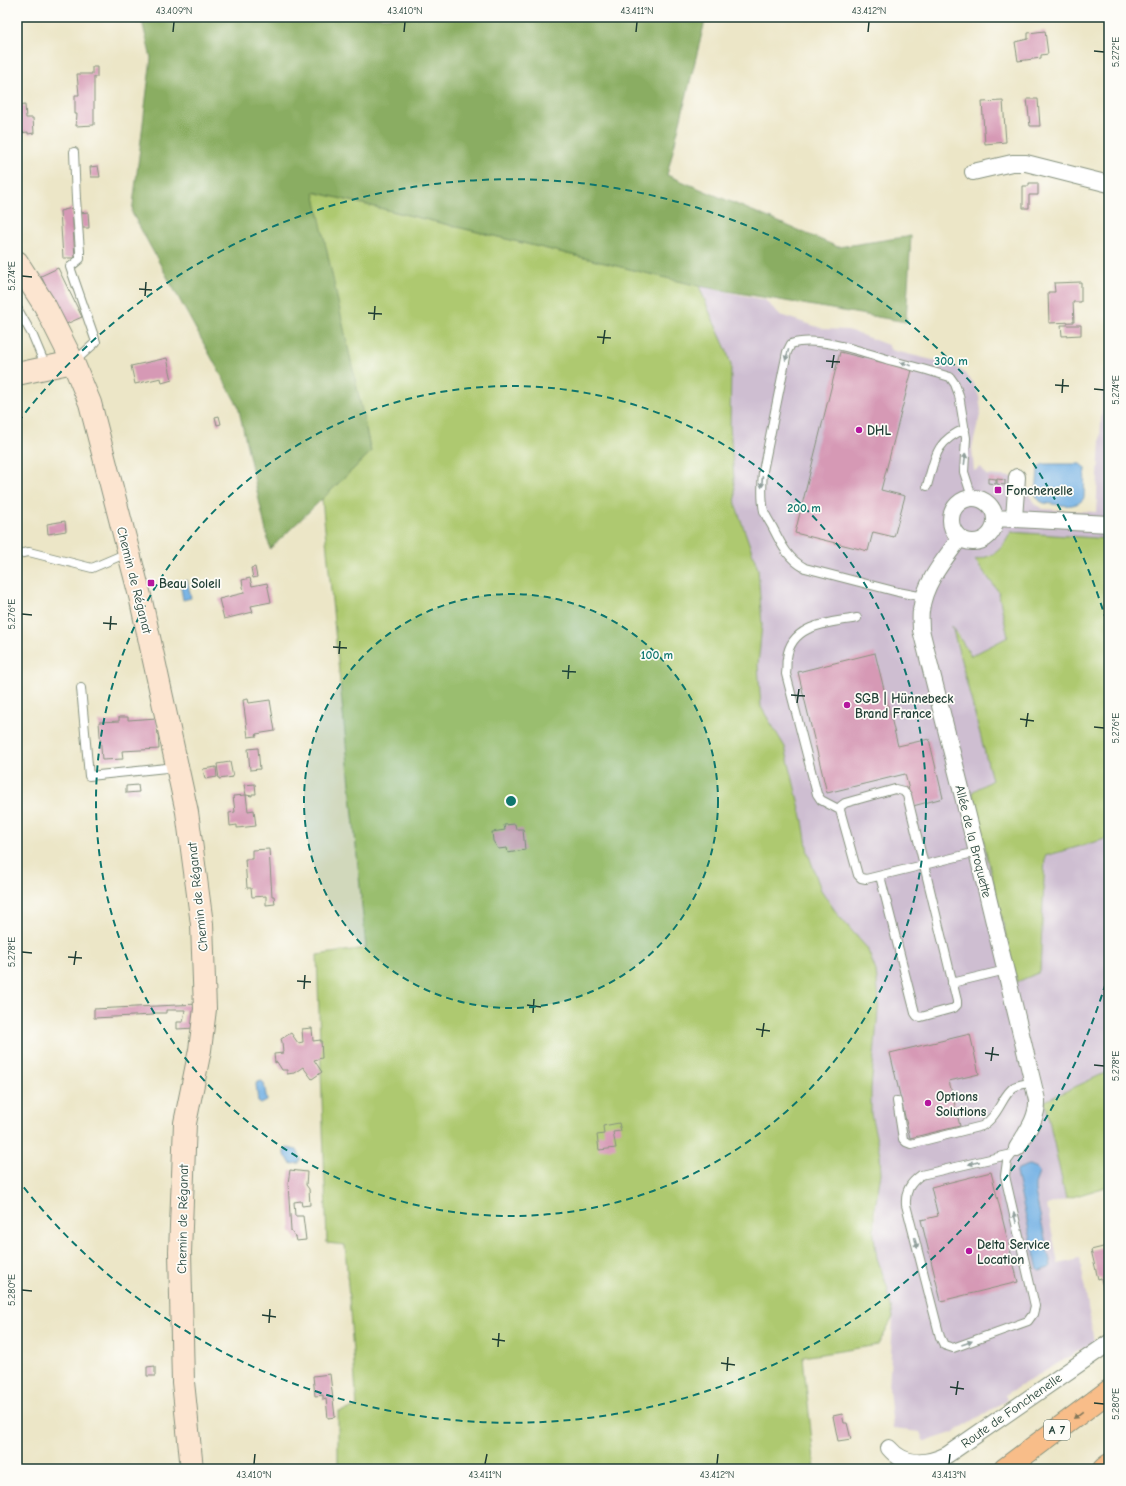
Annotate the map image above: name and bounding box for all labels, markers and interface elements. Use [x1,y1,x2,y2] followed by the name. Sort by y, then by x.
[156,5,192,17] text: 43.409°N
[387,5,423,17] text: 43.410°N
[620,5,654,17] text: 43.411°N
[852,5,886,17] text: 43.412°N
[1110,37,1122,67] text: 5.272°E
[6,261,18,291] text: 5.274°E
[784,349,790,361] one-way arrow
[934,354,968,368] text: 300 m
[900,361,912,367] one-way arrow
[1110,375,1122,405] text: 5.274°E
[867,423,891,438] place label: DHL
[854,425,864,435] marker: DHL
[962,453,968,465] one-way arrow
[759,476,766,488] one-way arrow
[1006,483,1073,498] place label: Fonchenelle
[993,485,1003,495] marker: Fonchenelle
[787,501,821,515] text: 200 m
[114,525,155,636] street label: Chemin de Réganat
[159,576,221,591] place label: Beau Soleil
[146,578,156,588] marker: Beau Soleil
[6,599,18,629] text: 5.276°E
[641,648,673,662] text: 100 m
[855,691,954,721] place label: SGB | Hünnebeck Brand France
[842,700,852,710] marker: SGB | Hünnebeck Brand France
[1110,713,1122,743] text: 5.276°E
[952,783,995,899] street label: Allée de la Broquette
[504,794,518,808] centre of rings
[184,840,211,952] street label: Chemin de Réganat
[6,937,18,967] text: 5.278°E
[1110,1051,1122,1081] text: 5.278°E
[936,1089,987,1119] place label: Options Solutions
[923,1098,933,1108] marker: Options Solutions
[968,1160,981,1166] one-way arrow
[174,1163,191,1274] street label: Chemin de Réganat
[1011,1212,1017,1224] one-way arrow
[913,1237,919,1249] one-way arrow
[977,1237,1050,1267] place label: Delta Service Location
[964,1246,974,1256] marker: Delta Service Location
[6,1274,18,1306] text: 5.280°E
[961,1339,973,1345] one-way arrow
[958,1370,1065,1451] street label: Route de Fonchenelle
[1110,1388,1122,1420] text: 5.280°E
[1073,1411,1083,1419] one-way arrow
[1044,1420,1070,1440] road number: A 7
[236,1469,272,1481] text: 43.410°N
[468,1469,502,1481] text: 43.411°N
[700,1469,734,1481] text: 43.412°N
[932,1469,966,1481] text: 43.413°N

